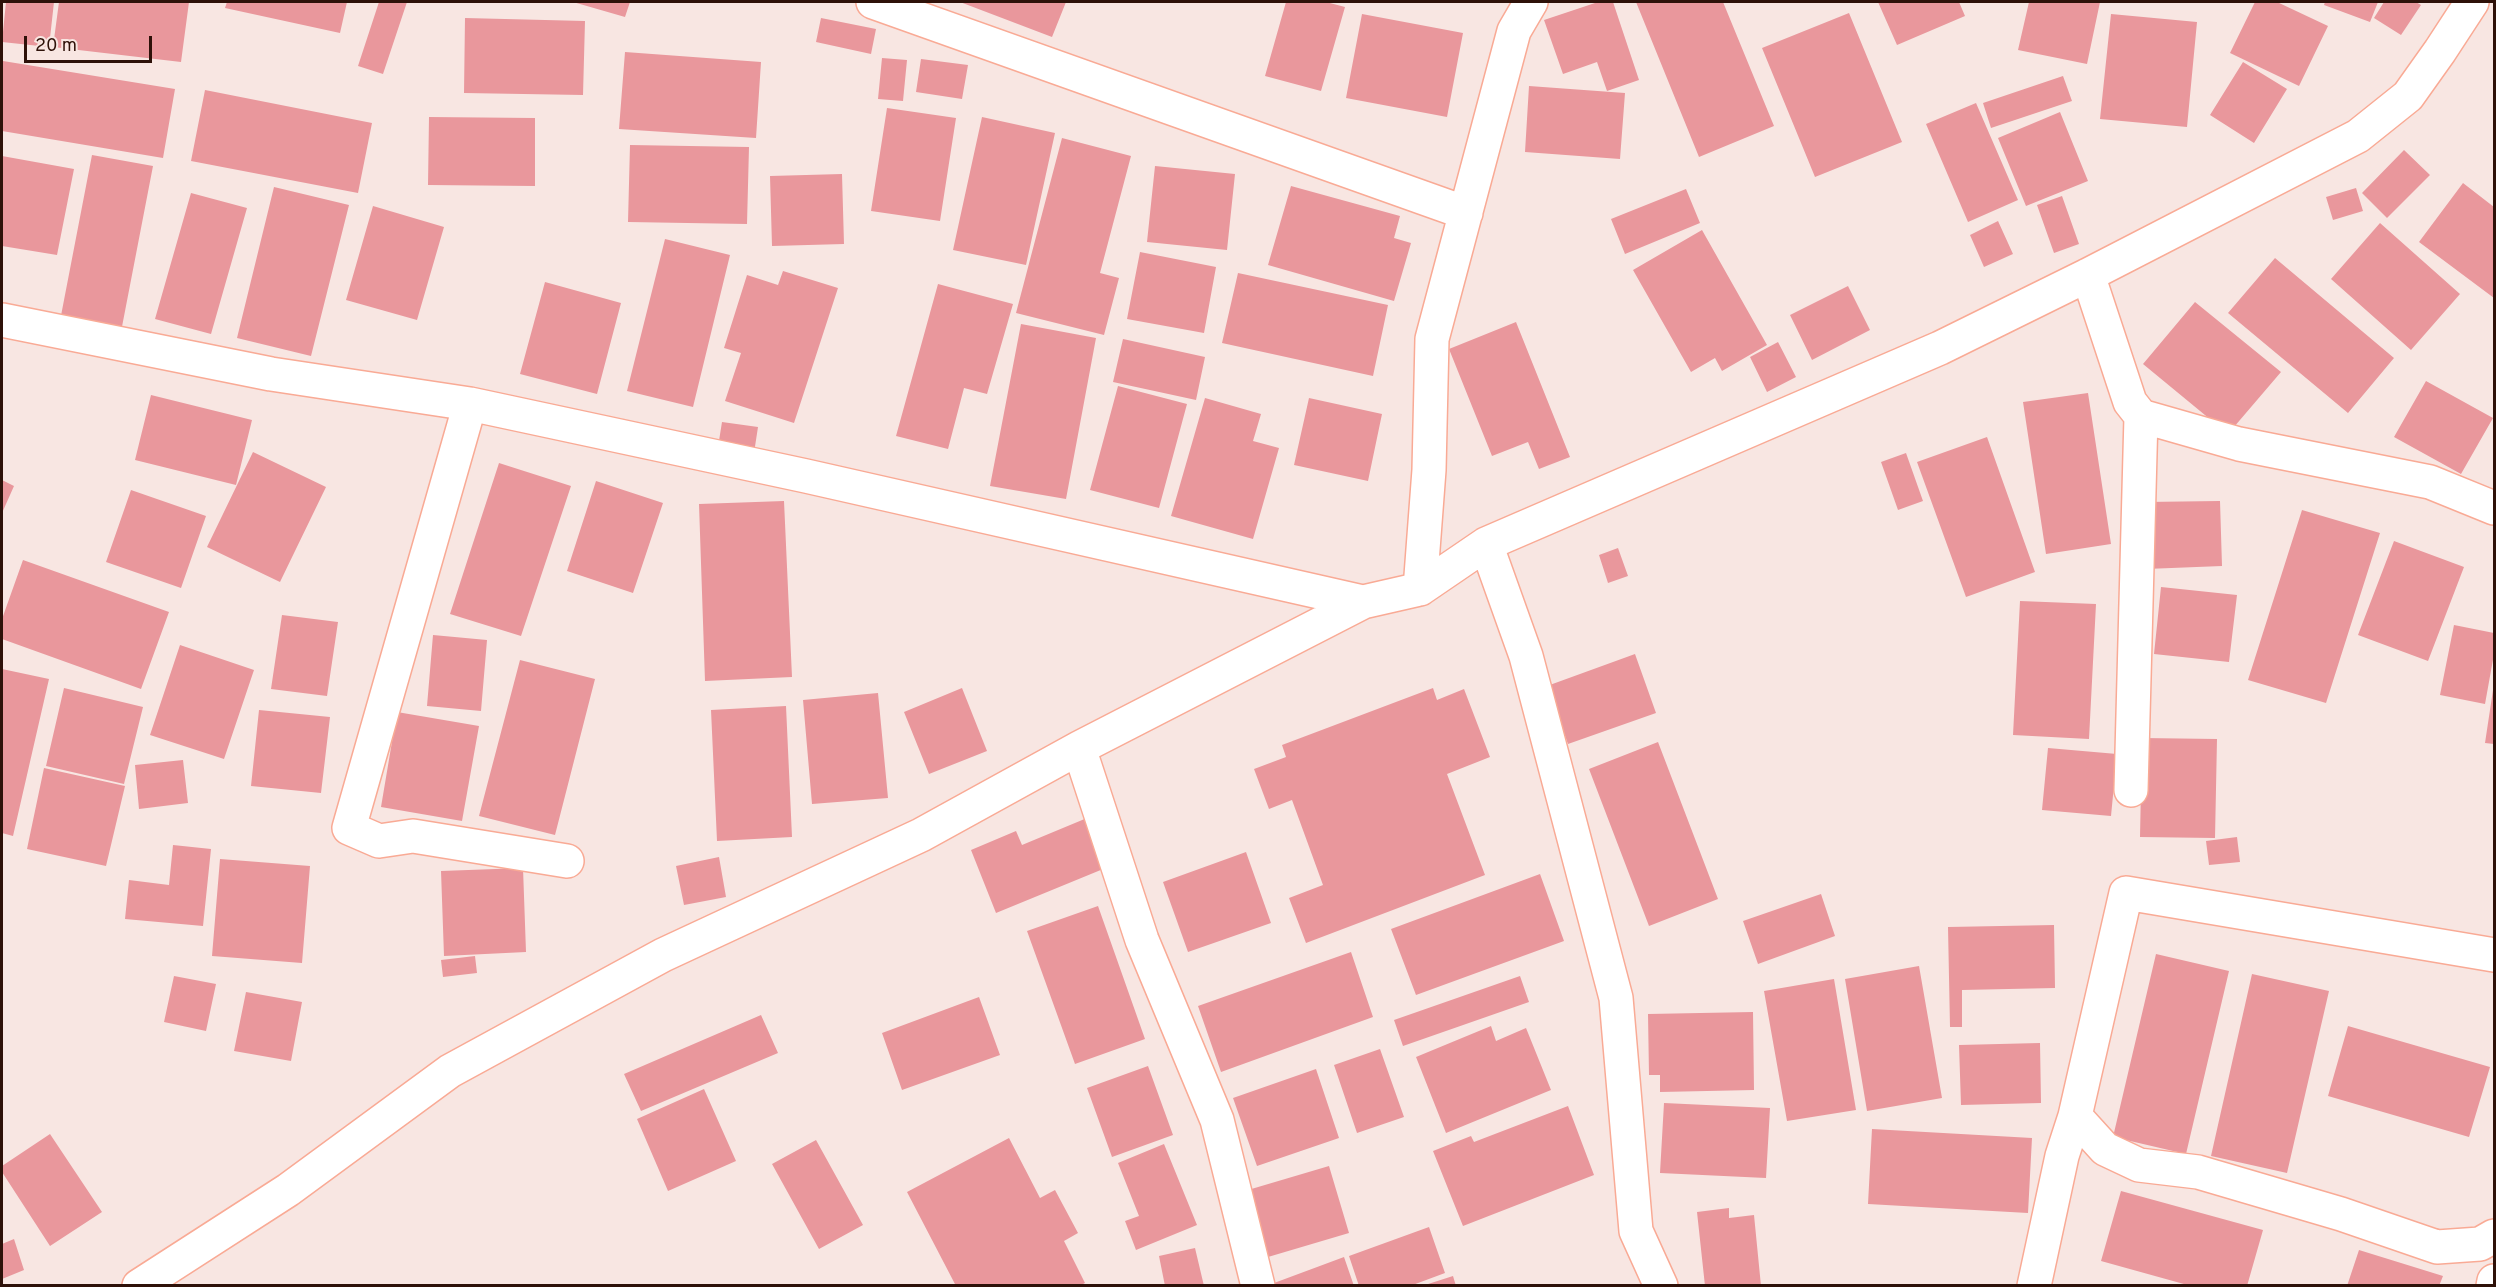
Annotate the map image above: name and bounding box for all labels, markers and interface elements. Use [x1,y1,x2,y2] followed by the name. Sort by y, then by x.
[27,24,154,62] scale bar
[35,35,77,58] text: 20 m

